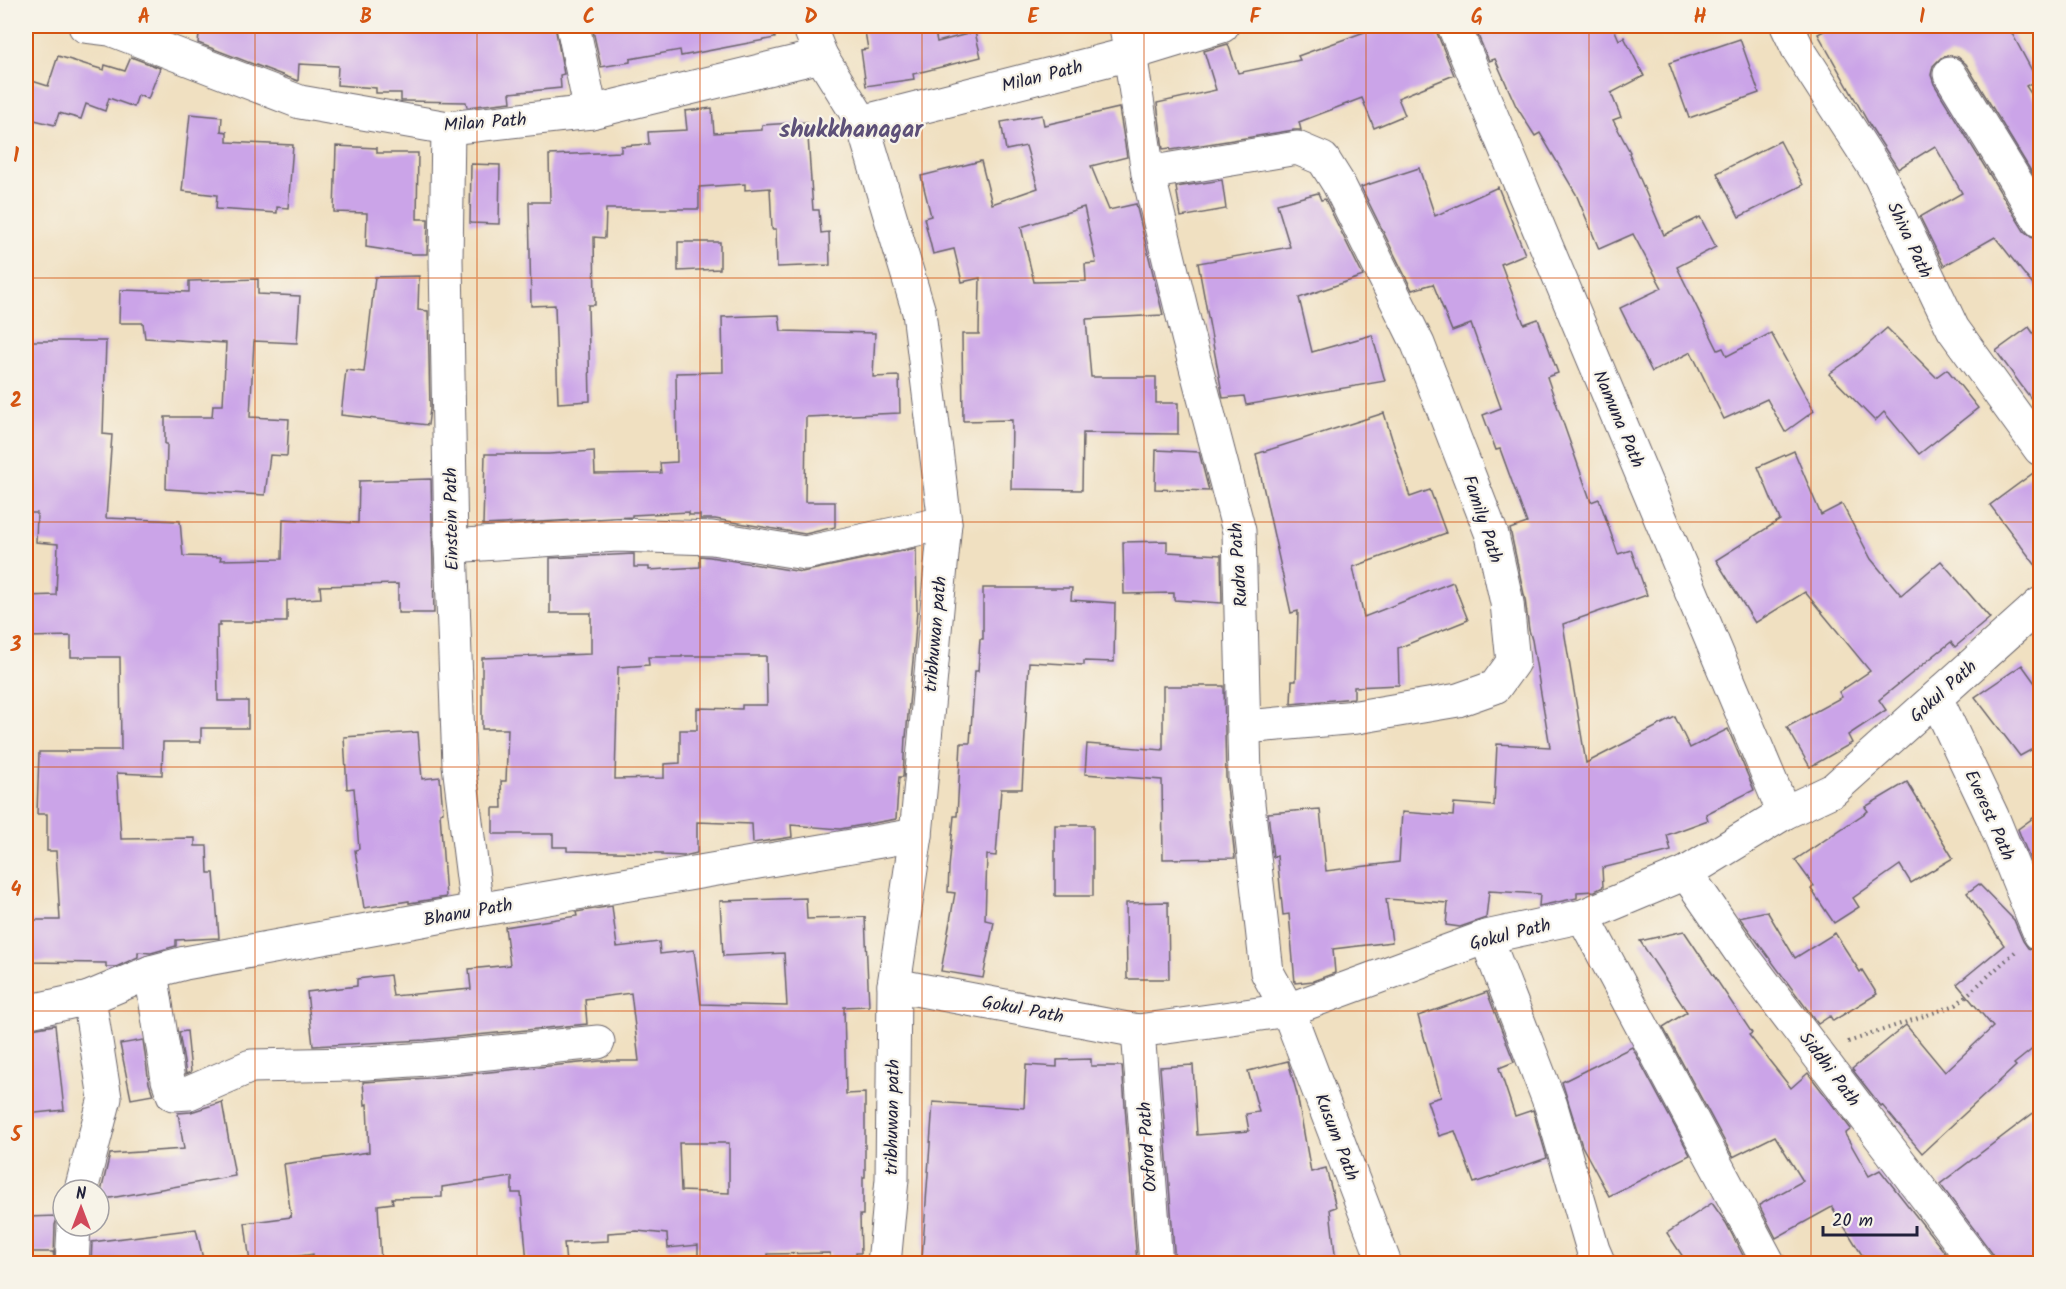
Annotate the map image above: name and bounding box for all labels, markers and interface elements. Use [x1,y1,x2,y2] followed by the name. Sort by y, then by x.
[138,2,150,34] text: A
[360,2,372,34] text: B
[583,2,595,34] text: C
[804,2,818,34] text: D
[1027,2,1039,34] text: E
[1250,2,1262,34] text: F
[1471,2,1483,34] text: G
[1693,2,1707,34] text: H
[1919,2,1925,34] text: I
[999,53,1086,102] street label: Milan Path
[443,106,528,141] street label: Milan Path
[779,111,924,150] district label: shukkhanagar
[13,141,19,173] text: 1
[1878,198,1939,284] street label: Shiva Path
[1584,366,1651,473] street label: Namuna Path
[10,386,22,418] text: 2
[437,467,468,571] street label: Einstein Path
[1454,472,1509,567] street label: Family Path
[1222,522,1257,608] street label: Rudra Path
[917,575,956,693] street label: tribhuwan path
[10,630,22,662] text: 3
[1904,654,1984,731] street label: Gokul Path
[1956,765,2022,866] street label: Everest Path
[11,875,22,907] text: 4
[421,891,515,936] street label: Bhanu Path
[1467,911,1554,960] street label: Gokul Path
[979,988,1066,1033] street label: Gokul Path
[1791,1026,1867,1114] street label: Siddhi Path
[878,1059,909,1175] street label: tribhuwan path
[1306,1089,1366,1186] street label: Kusum Path
[1131,1101,1166,1193] street label: Oxford Path
[10,1120,23,1152] text: 5
[51,1178,111,1238] north arrow
[76,1182,86,1207] text: N
[1823,1199,1918,1237] scale bar
[1832,1207,1873,1236] text: 20 m

